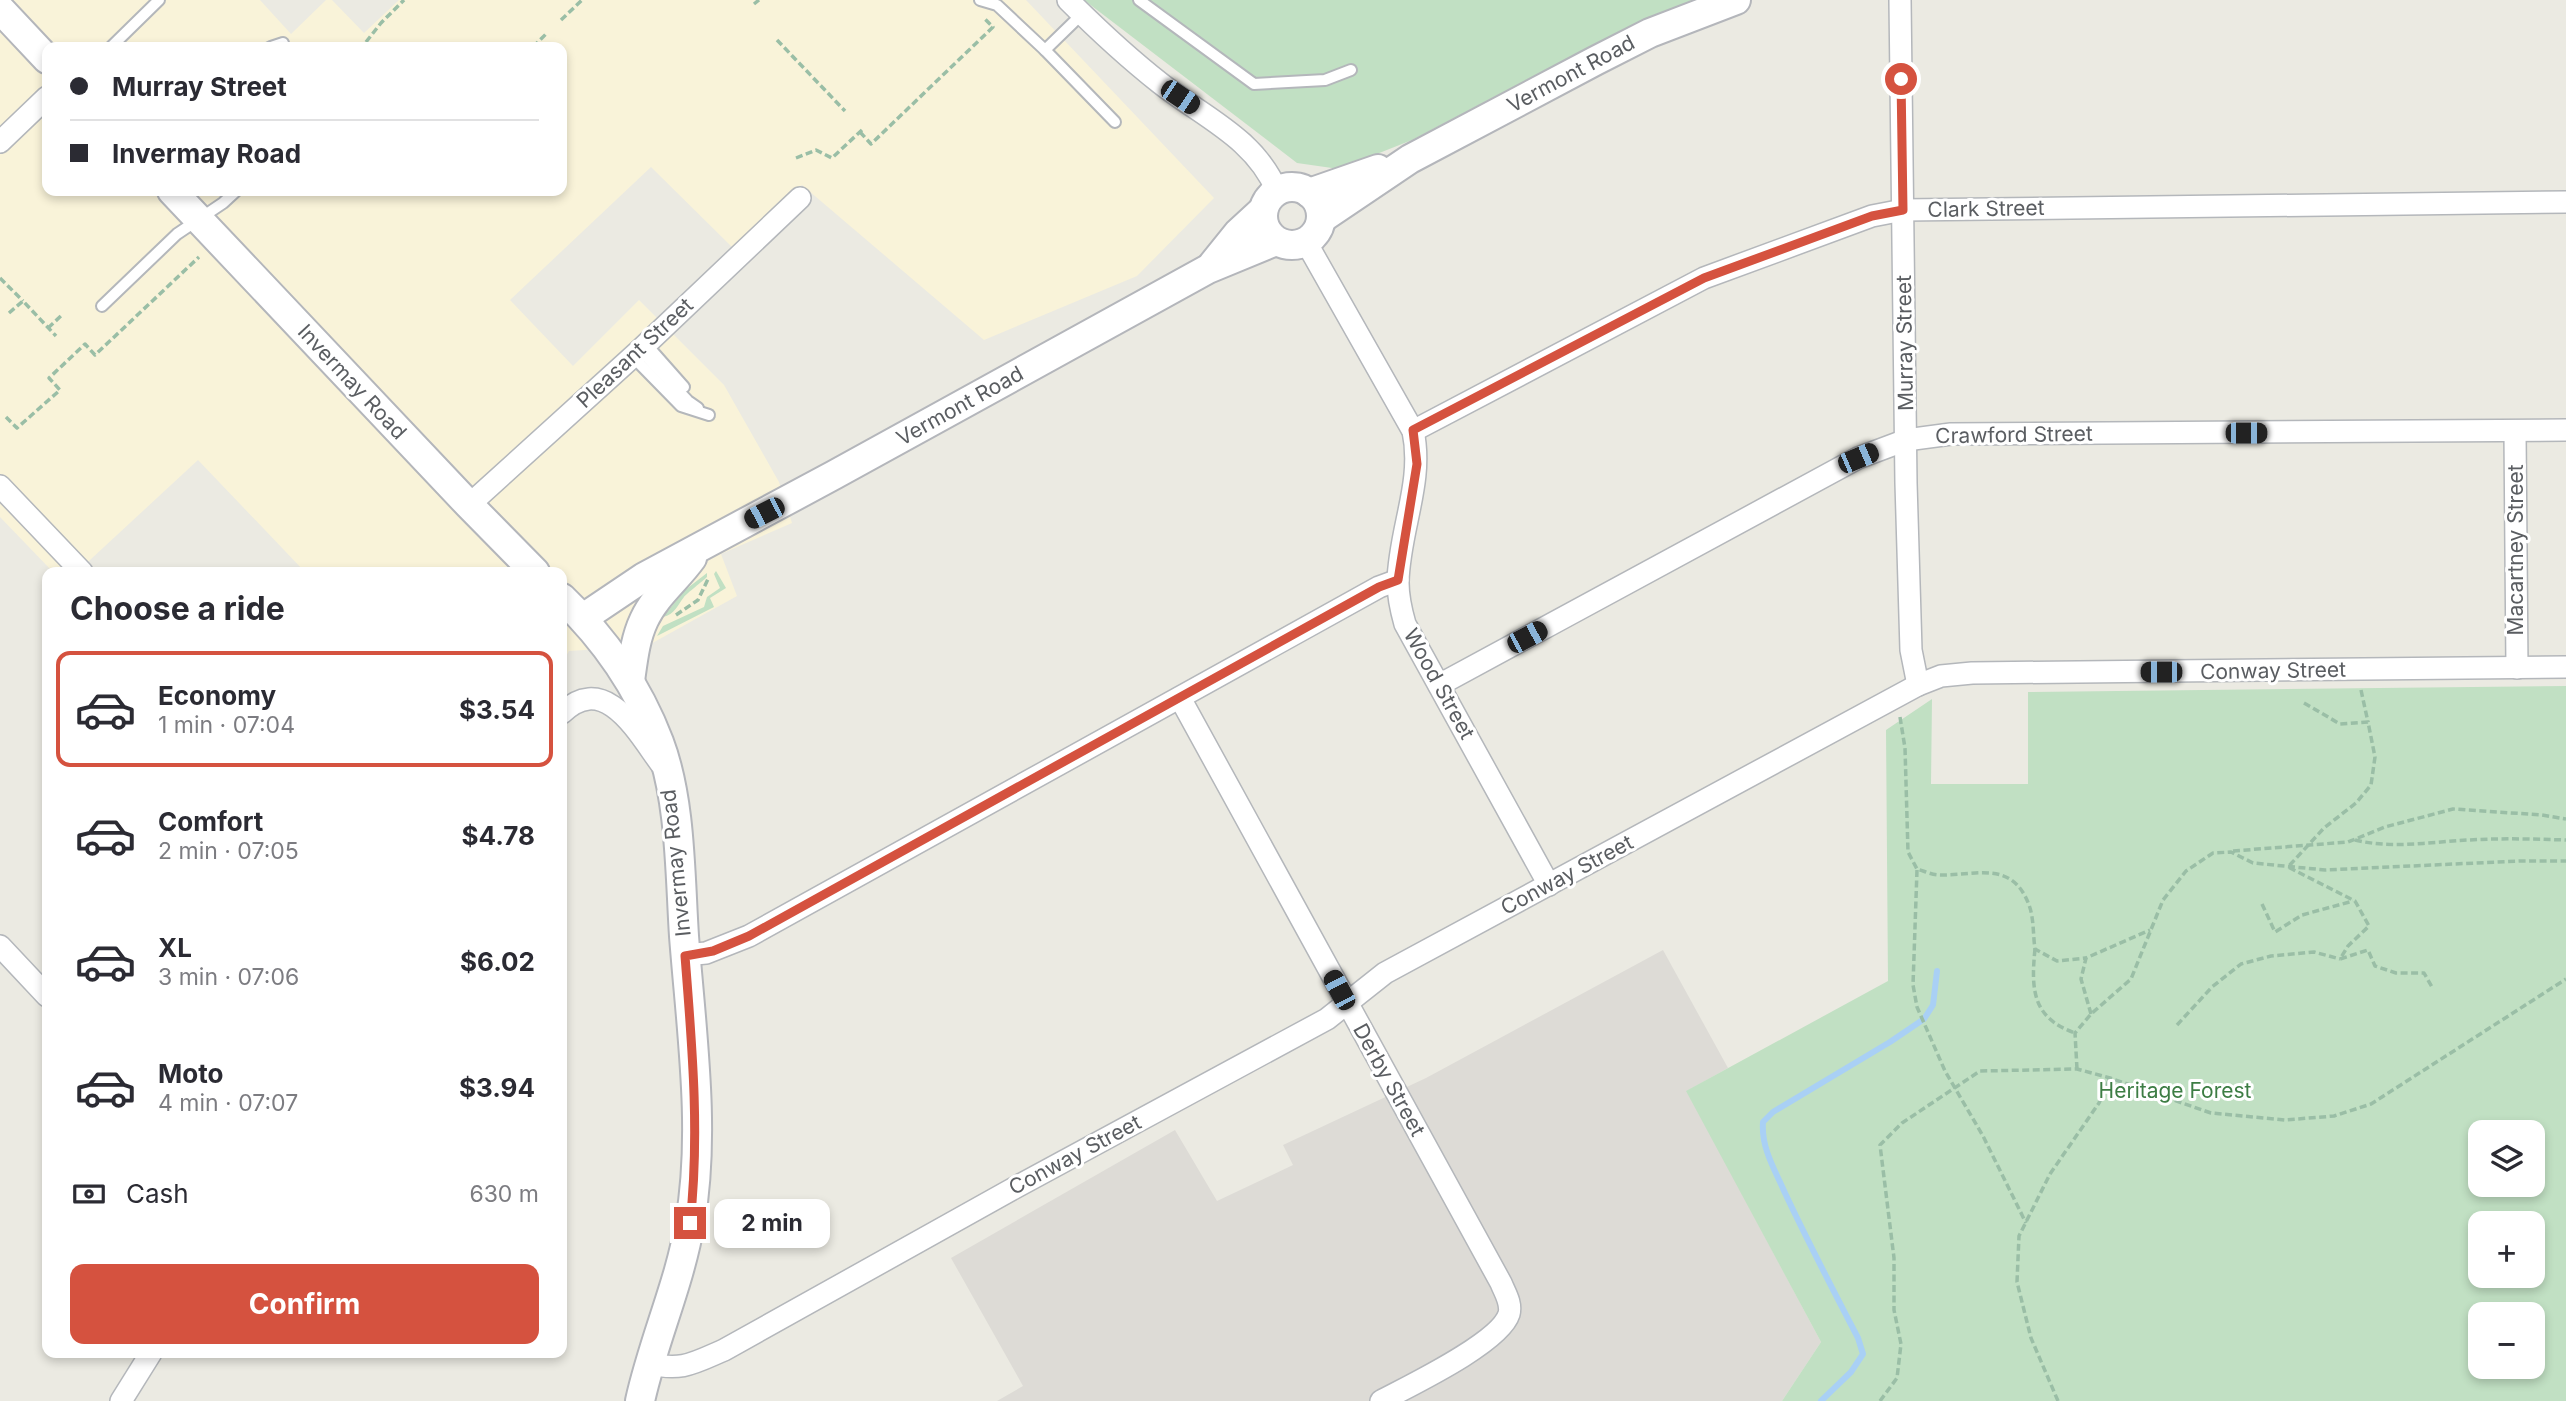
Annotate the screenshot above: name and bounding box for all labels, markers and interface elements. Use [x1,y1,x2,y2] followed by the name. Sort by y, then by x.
[1503,29,1639,118] street label: Vermont Road
[1885,63,1917,95] route start
[112,71,287,102] text: Murray Street
[1157,77,1204,117] car
[112,138,301,169] text: Invermay Road
[1927,195,2045,222] street label: Clark Street
[1891,275,1918,411] street label: Murray Street
[571,292,698,413] street label: Pleasant Street
[293,319,412,444] street label: Invermay Road
[892,361,1027,451] street label: Vermont Road
[1935,421,2093,448] street label: Crawford Street
[2226,423,2268,444] car
[1835,440,1882,476] car
[2503,464,2528,636] street label: Macartney Street
[741,494,788,532] car
[70,589,285,628] text: Choose a ride
[1504,618,1551,656] car
[1399,624,1480,744] street label: Wood Street
[2200,657,2346,684] street label: Conway Street
[2141,662,2183,683] car
[74,678,137,741] icon: car
[158,680,276,711] text: Economy
[459,694,535,725] text: $3.54
[158,711,295,739] text: 1 min · 07:04
[655,788,696,938] street label: Invermay Road
[74,804,137,867] icon: car
[158,806,263,837] text: Comfort
[462,820,535,851] text: $4.78
[1496,829,1637,920] street label: Conway Street
[158,837,299,865] text: 2 min · 07:05
[74,930,137,993] icon: car
[158,932,192,963] text: XL
[460,946,535,977] text: $6.02
[158,963,299,991] text: 3 min · 07:06
[1320,967,1359,1013] car
[1348,1019,1431,1141] street label: Derby Street
[74,1056,137,1119] icon: car
[158,1058,223,1089] text: Moto
[459,1072,535,1103] text: $3.94
[2099,1078,2252,1103] park label: Heritage Forest
[158,1089,298,1117] text: 4 min · 07:07
[1004,1109,1145,1200] street label: Conway Street
[2468,1120,2545,1379] map controls
[2468,1120,2545,1197] button: layers
[70,1175,108,1213] icon: cash
[126,1178,189,1209] text: Cash
[469,1180,539,1208] text: 630 m
[714,1198,830,1248] callout: 2 min
[674,1207,706,1239] route end
[741,1209,803,1237] text: 2 min
[2468,1211,2545,1288] button: +
[70,1264,539,1344] button: Confirm
[2468,1302,2545,1379] button: −

